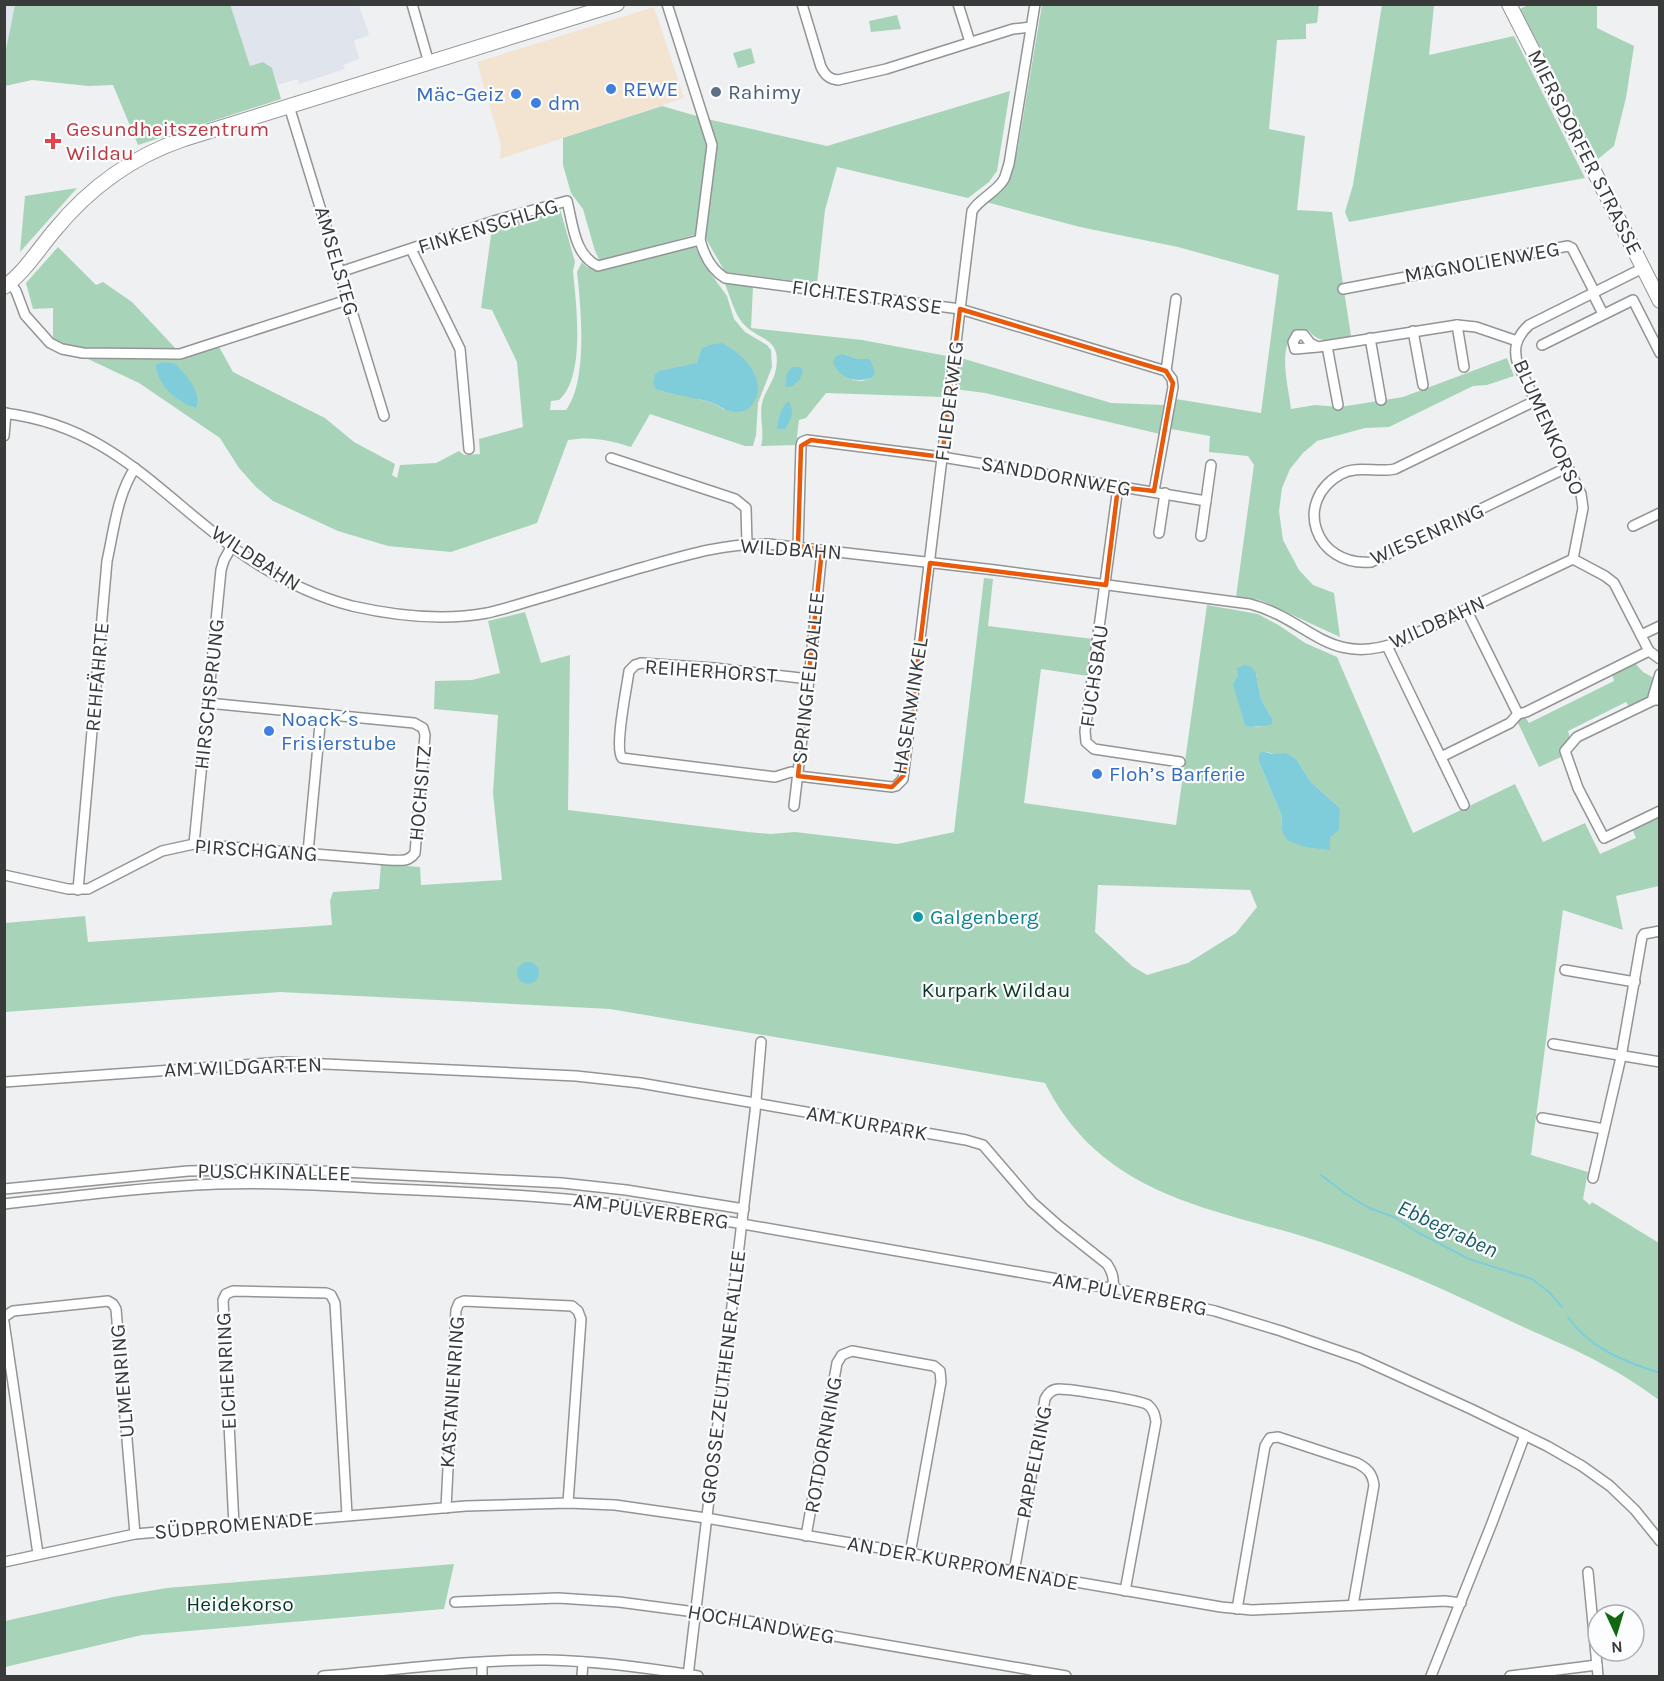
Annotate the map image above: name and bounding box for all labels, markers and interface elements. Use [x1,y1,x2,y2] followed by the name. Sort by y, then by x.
[1523,45,1647,259] street label: MIERSDORFER STRASSE
[623,77,678,101] place label: REWE
[728,80,801,104] place label: Rahimy
[416,82,504,106] place label: Mäc-Geiz
[604,82,618,96] marker: REWE
[709,85,723,99] marker: Rahimy
[509,87,523,101] marker: Mäc-Geiz
[548,91,580,115] place label: dm
[529,96,543,110] marker: dm
[66,117,269,165] place label: Gesundheitszentrum Wildau
[44,132,62,150] marker: Gesundheitszentrum Wildau
[415,193,561,259] street label: FINKENSCHLAG
[310,204,364,318] street label: AMSELSTEG
[1402,237,1562,287] street label: MAGNOLIENWEG
[790,275,944,319] street label: FICHTESTRASSE
[930,339,968,463] street label: FLIEDERWEG
[1508,355,1590,499] street label: BLUMENKORSO
[979,451,1133,501] street label: SANDDORNWEG
[1366,498,1488,570] street label: WIESENRING
[207,520,305,596] street label: WILDBAHN
[739,533,843,565] street label: WILDBAHN
[1386,590,1488,654] street label: WILDBAHN
[787,591,829,765] street label: SPRINGFELDALLEE
[189,618,229,770] street label: HIRSCHSPRUNG
[80,621,114,733] street label: REHFÄHRTE
[1075,623,1113,729] street label: FUCHSBAU
[887,636,933,776] street label: HASENWINKEL
[644,654,779,688] street label: REIHERHORST
[281,707,396,755] place label: Noack´s Frisierstube
[262,724,276,738] marker: Noack´s Frisierstube
[404,744,436,842] street label: HOCHSITZ
[1109,762,1245,786] place label: Floh’s Barferie
[1090,767,1104,781] marker: Floh’s Barferie
[194,834,318,866] street label: PIRSCHGANG
[930,905,1039,929] place label: Galgenberg
[911,910,925,924] marker: Galgenberg
[922,978,1070,1002] park label: Kurpark Wildau
[163,1052,323,1082] street label: AM WILDGARTEN
[805,1101,930,1146] street label: AM KURPARK
[197,1159,351,1185] street label: PUSCHKINALLEE
[572,1188,730,1234] street label: AM PULVERBERG
[1393,1194,1502,1264] water label: Ebbegraben
[696,1249,750,1505] street label: GROSSE ZEUTHENER ALLEE
[1051,1267,1209,1321] street label: AM PULVERBERG
[211,1312,241,1430] street label: EICHENRING
[435,1315,469,1469] street label: KASTANIENRING
[105,1323,139,1439] street label: ULMENRING
[799,1375,847,1515] street label: ROTDORNRING
[1011,1404,1057,1520] street label: PAPPELRING
[153,1506,315,1544] street label: SÜDPROMENADE
[846,1531,1080,1595] street label: AN DER KURPROMENADE
[186,1592,294,1616] park label: Heidekorso
[686,1599,836,1649] street label: HOCHLANDWEG
[1586,1603,1646,1663] north arrow
[1611,1638,1623,1657] text: N

